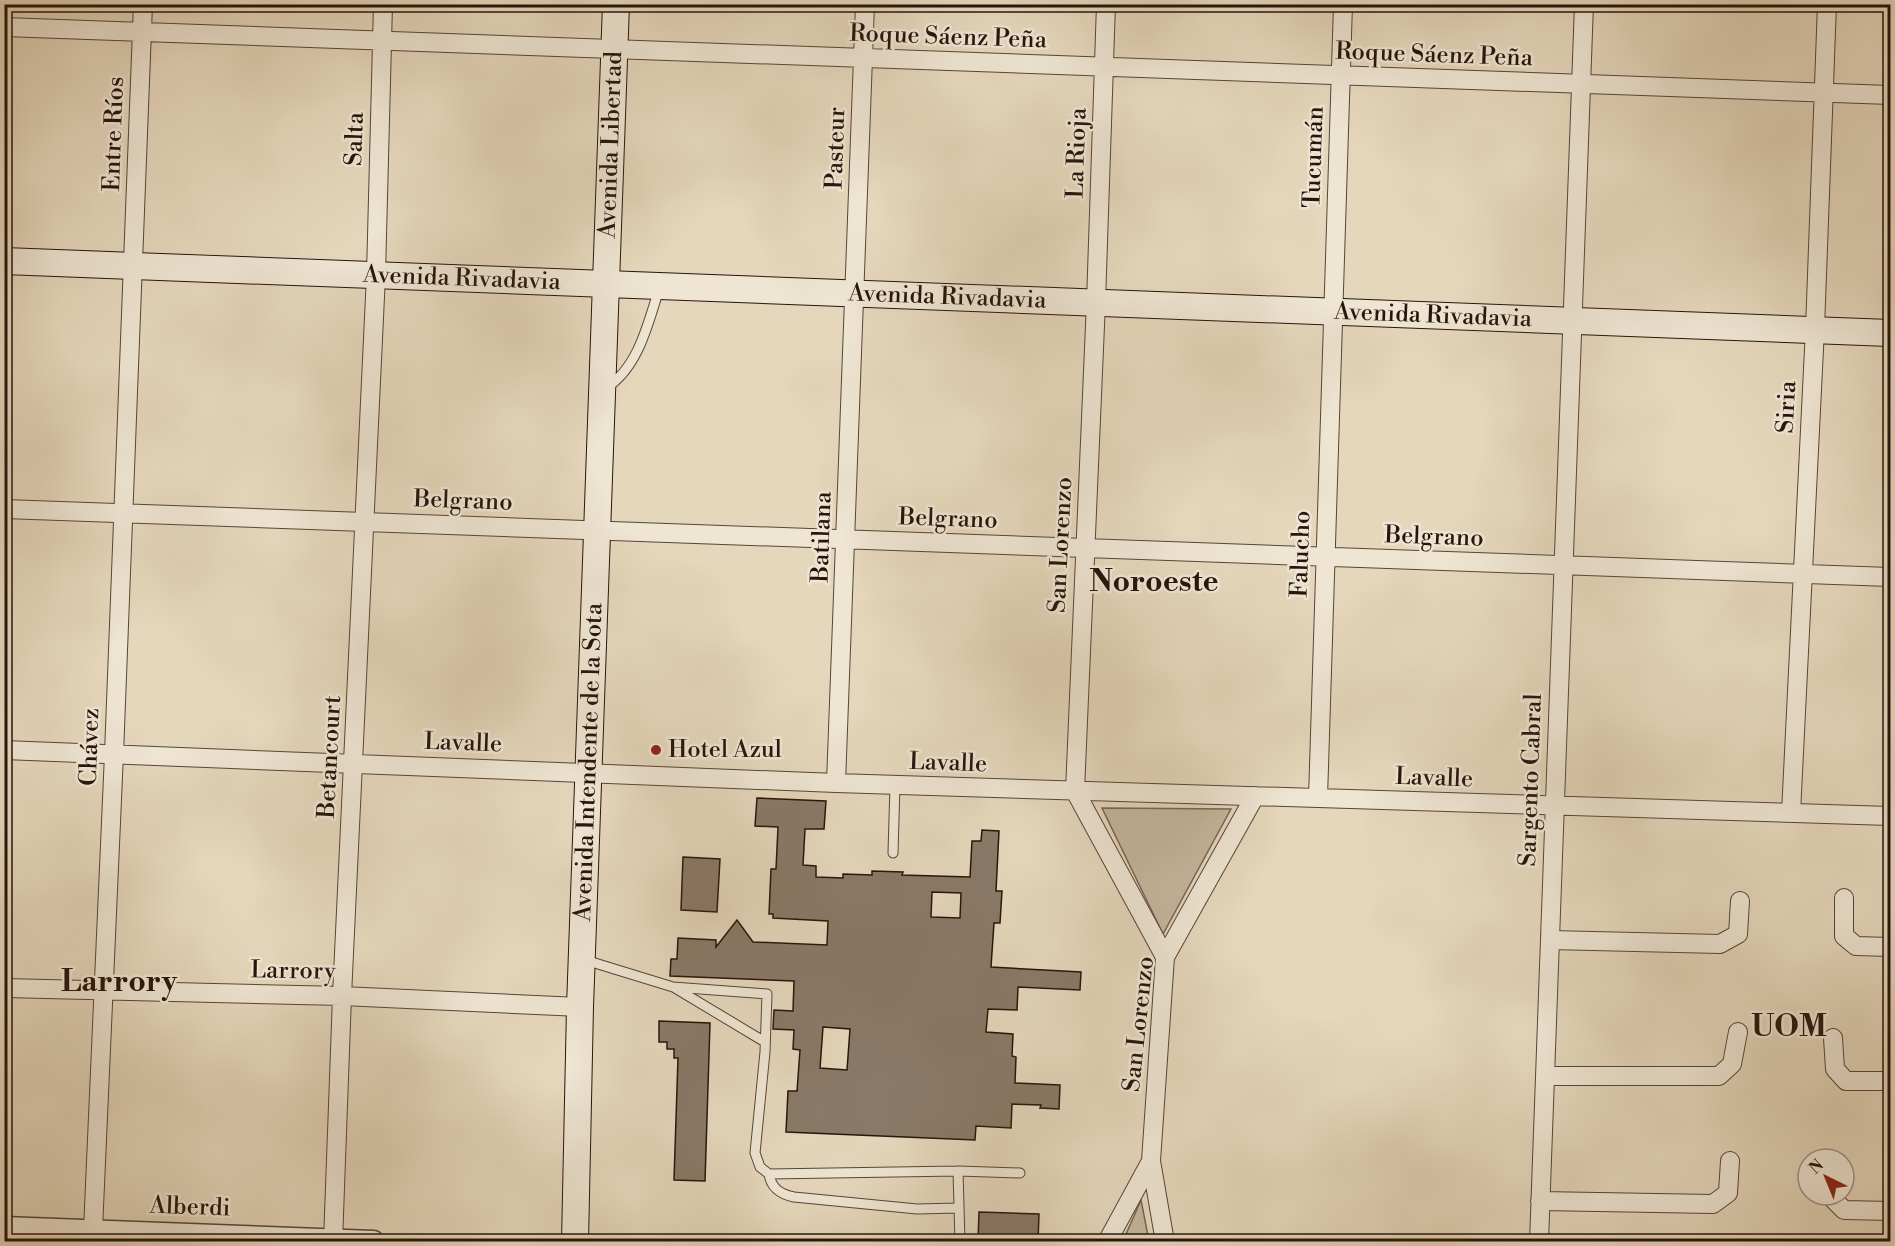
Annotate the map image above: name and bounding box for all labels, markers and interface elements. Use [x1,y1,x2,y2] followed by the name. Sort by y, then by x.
[849,19,1048,55] street label: Roque Sáenz Peña
[1335,37,1534,73] street label: Roque Sáenz Peña
[593,50,629,240] street label: Avenida Libertad
[97,76,131,192] street label: Entre Ríos
[820,106,852,190] street label: Pasteur
[1060,106,1094,199] street label: La Rioja
[1297,106,1331,208] street label: Tucumán
[339,111,371,167] street label: Salta
[361,260,562,297] street label: Avenida Rivadavia
[847,278,1048,316] street label: Avenida Rivadavia
[1332,297,1533,334] street label: Avenida Rivadavia
[1771,379,1803,434] street label: Siria
[1042,476,1080,614] street label: San Lorenzo
[412,484,513,518] street label: Belgrano
[805,490,839,584] street label: Batilana
[897,502,998,536] street label: Belgrano
[1284,510,1318,598] street label: Falucho
[1383,520,1484,554] street label: Belgrano
[1089,563,1219,601] district label: Noroeste
[568,602,610,923] street label: Avenida Intendente de la Sota
[1513,693,1549,867] street label: Sargento Cabral
[312,694,348,820] street label: Betancourt
[74,708,106,786] street label: Chávez
[423,727,503,759] street label: Lavalle
[668,735,782,765] place label: Hotel Azul
[649,743,663,757] marker: Hotel Azul
[908,747,988,779] street label: Lavalle
[1394,762,1474,794] street label: Lavalle
[250,955,336,987] street label: Larrory
[1117,955,1161,1093] street label: San Lorenzo
[61,963,178,1001] district label: Larrory
[1751,1008,1827,1046] district label: UOM
[1796,1147,1856,1207] north arrow
[1805,1155,1828,1178] text: N
[148,1191,231,1223] street label: Alberdi

